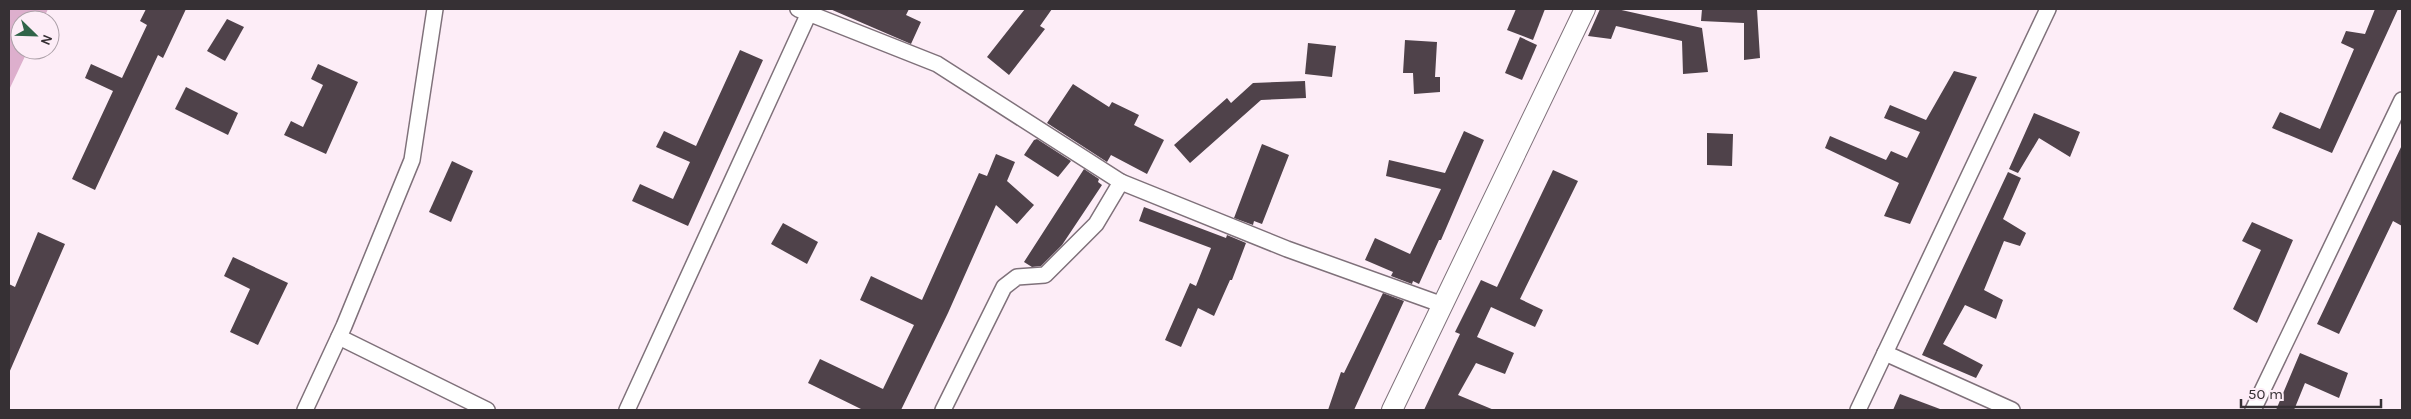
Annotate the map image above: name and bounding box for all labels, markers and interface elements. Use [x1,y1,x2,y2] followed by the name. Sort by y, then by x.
[10,10,60,60] north arrow
[37,32,56,48] text: N
[2241,376,2381,408] scale bar
[2248,385,2283,403] text: 50 m

